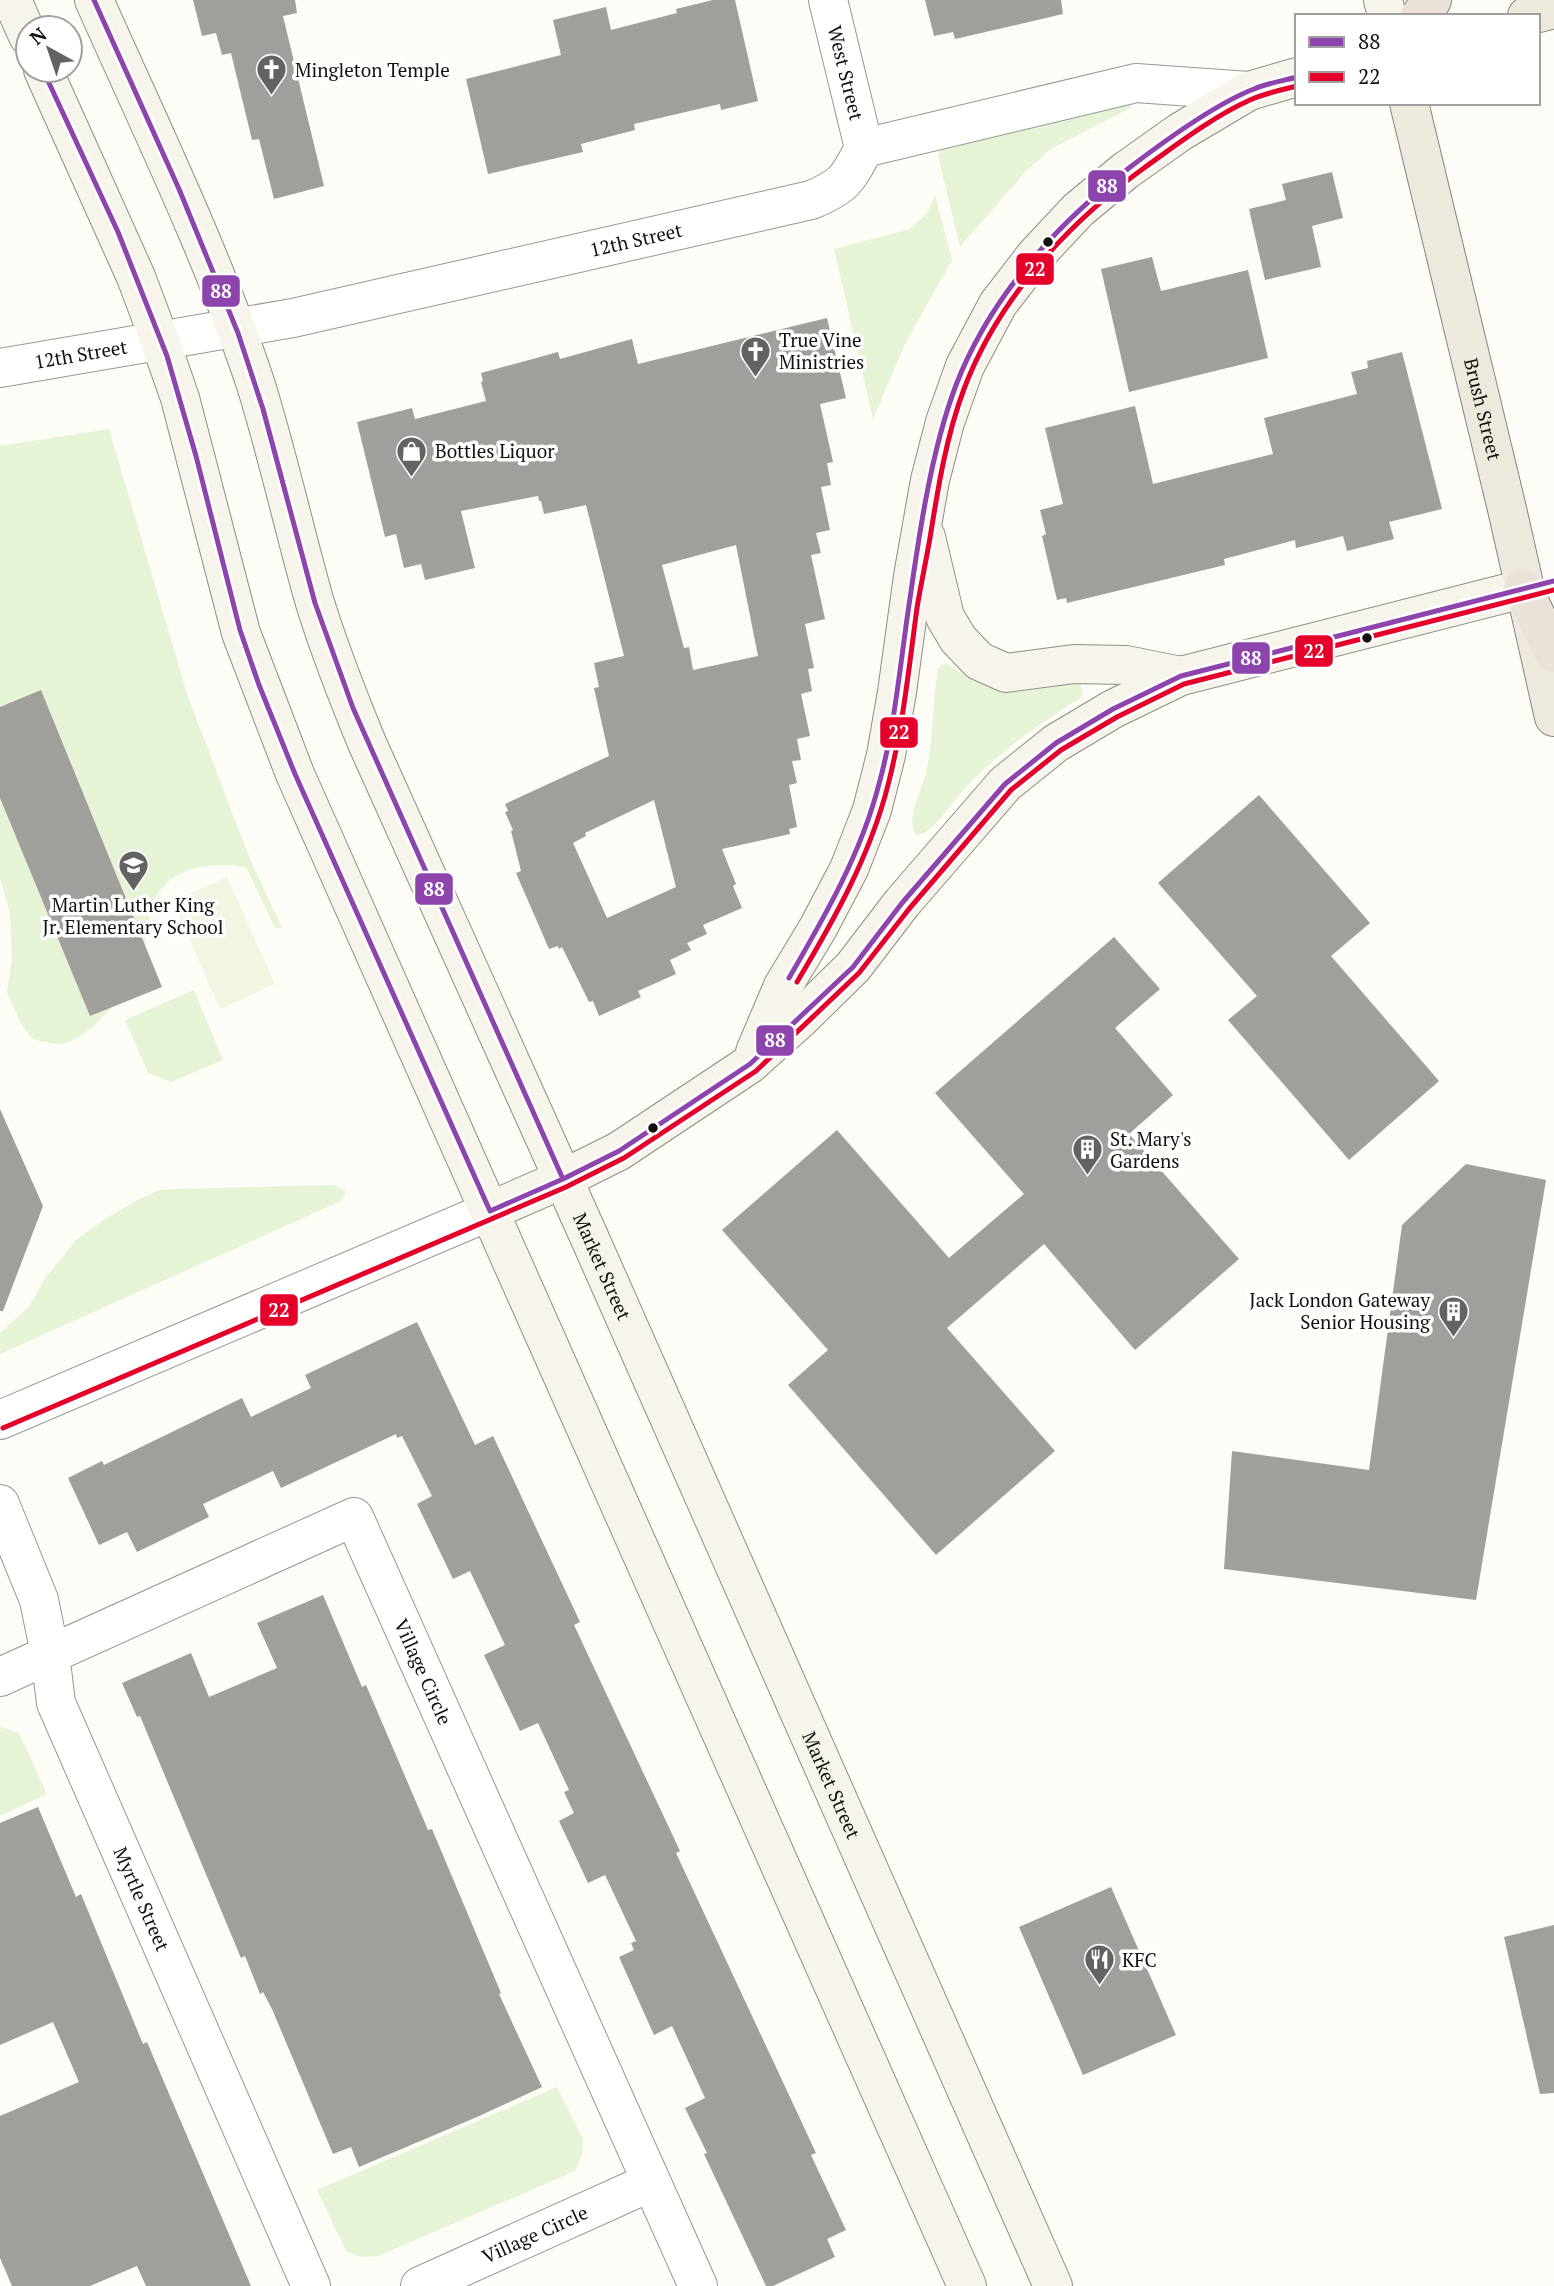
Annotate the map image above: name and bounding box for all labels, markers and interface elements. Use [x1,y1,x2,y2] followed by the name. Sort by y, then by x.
[14,14,84,84] north arrow
[1295,14,1540,105] legend
[24,21,52,50] text: N
[823,23,870,123] street label: West Street
[1358,27,1380,55] text: 88
[255,53,289,97] church icon: Mingleton Temple
[295,57,450,82] place label: Mingleton Temple
[1358,62,1380,90] text: 22
[1087,169,1127,203] line badge: 88
[1096,173,1118,198] text: 88
[587,217,684,262] street label: 12th Street
[1041,235,1055,249] unlabelled marker
[1015,252,1055,286] line badge: 22
[1024,256,1046,281] text: 22
[201,274,241,308] line badge: 88
[210,278,232,303] text: 88
[779,327,864,374] place label: True Vine Ministries
[32,333,129,374] street label: 12th Street
[739,334,773,378] church icon: True Vine Ministries
[1459,355,1508,463] street label: Brush Street
[395,434,429,478] shop icon: Bottles Liquor
[435,438,555,463] place label: Bottles Liquor
[1360,631,1374,645] unlabelled marker
[1294,634,1334,668] line badge: 22
[1303,638,1325,663] text: 22
[1231,641,1271,675] line badge: 88
[1240,645,1262,670] text: 88
[879,716,919,749] line badge: 22
[888,719,910,744] text: 22
[116,849,150,893] school or university icon: Martin Luther King Jr. Elementary School
[414,872,454,906] line badge: 88
[423,876,445,901] text: 88
[42,892,224,939] place label: Martin Luther King Jr. Elementary School
[755,1024,795,1057] line badge: 88
[764,1027,786,1052] text: 88
[646,1121,660,1135] unlabelled marker
[1110,1126,1192,1173] place label: St. Mary's Gardens
[1070,1133,1104,1177] building icon: St. Mary's Gardens
[568,1209,637,1324] street label: Market Street
[1249,1287,1431,1334] place label: Jack London Gateway Senior Housing
[259,1293,299,1327] line badge: 22
[1436,1294,1470,1338] building icon: Jack London Gateway Senior Housing
[268,1297,290,1322] text: 22
[389,1615,458,1728] street label: Village Circle
[797,1727,867,1842] street label: Market Street
[108,1843,176,1955] street label: Myrtle Street
[1082,1943,1116,1987] restaurant icon: KFC
[1122,1947,1157,1972] place label: KFC
[478,2199,592,2269] street label: Village Circle

